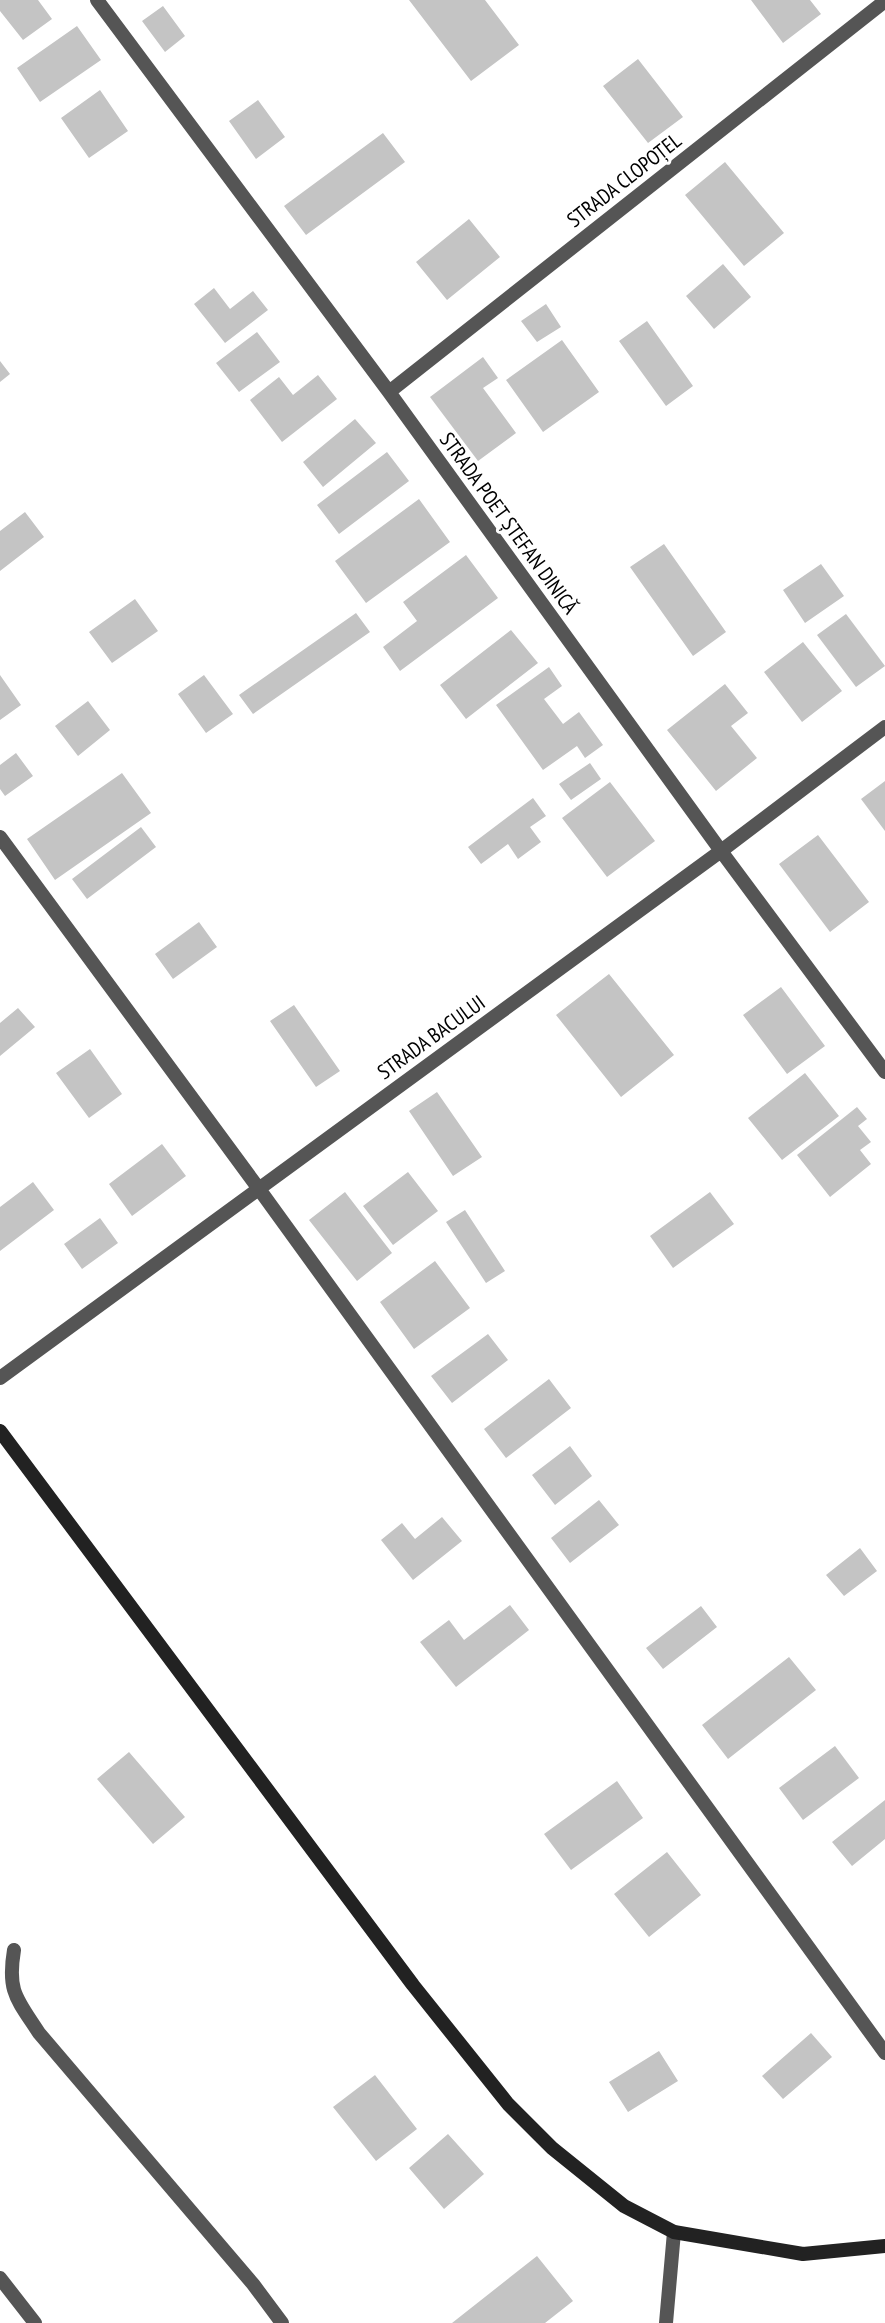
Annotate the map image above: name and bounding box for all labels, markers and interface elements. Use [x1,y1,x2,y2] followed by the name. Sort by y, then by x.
[561,127,687,233] street label: STRADA CLOPOȚEL
[434,427,584,619] street label: STRADA POET ȘTEFAN DINICĂ
[372,989,490,1085] street label: STRADA BACULUI

